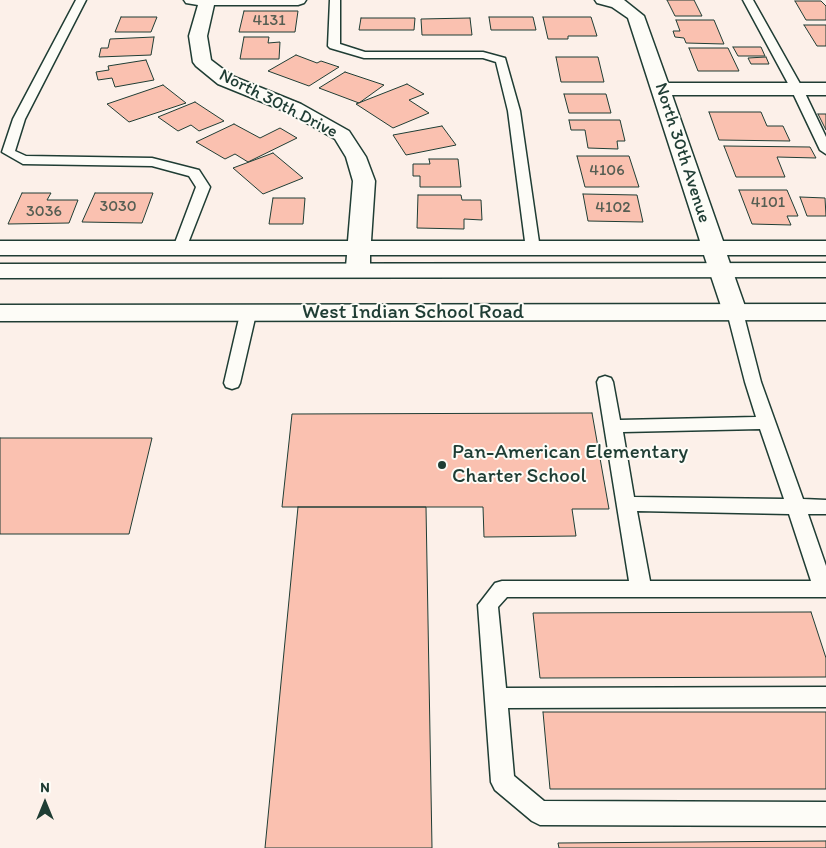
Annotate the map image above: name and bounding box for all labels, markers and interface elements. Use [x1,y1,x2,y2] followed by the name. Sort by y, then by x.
[252,11,286,31] house number: 4131
[215,65,341,143] street label: North 30th Drive
[649,80,715,226] street label: North 30th Avenue
[589,161,625,181] house number: 4106
[751,193,785,213] house number: 4101
[99,197,137,217] house number: 3030
[595,198,631,218] house number: 4102
[26,202,62,222] house number: 3036
[302,300,524,326] street label: West Indian School Road
[452,440,688,490] place label: Pan-American Elementary Charter School
[436,459,448,471] marker: Pan-American Elementary Charter School
[20,778,70,828] north arrow
[40,779,50,796] text: N

